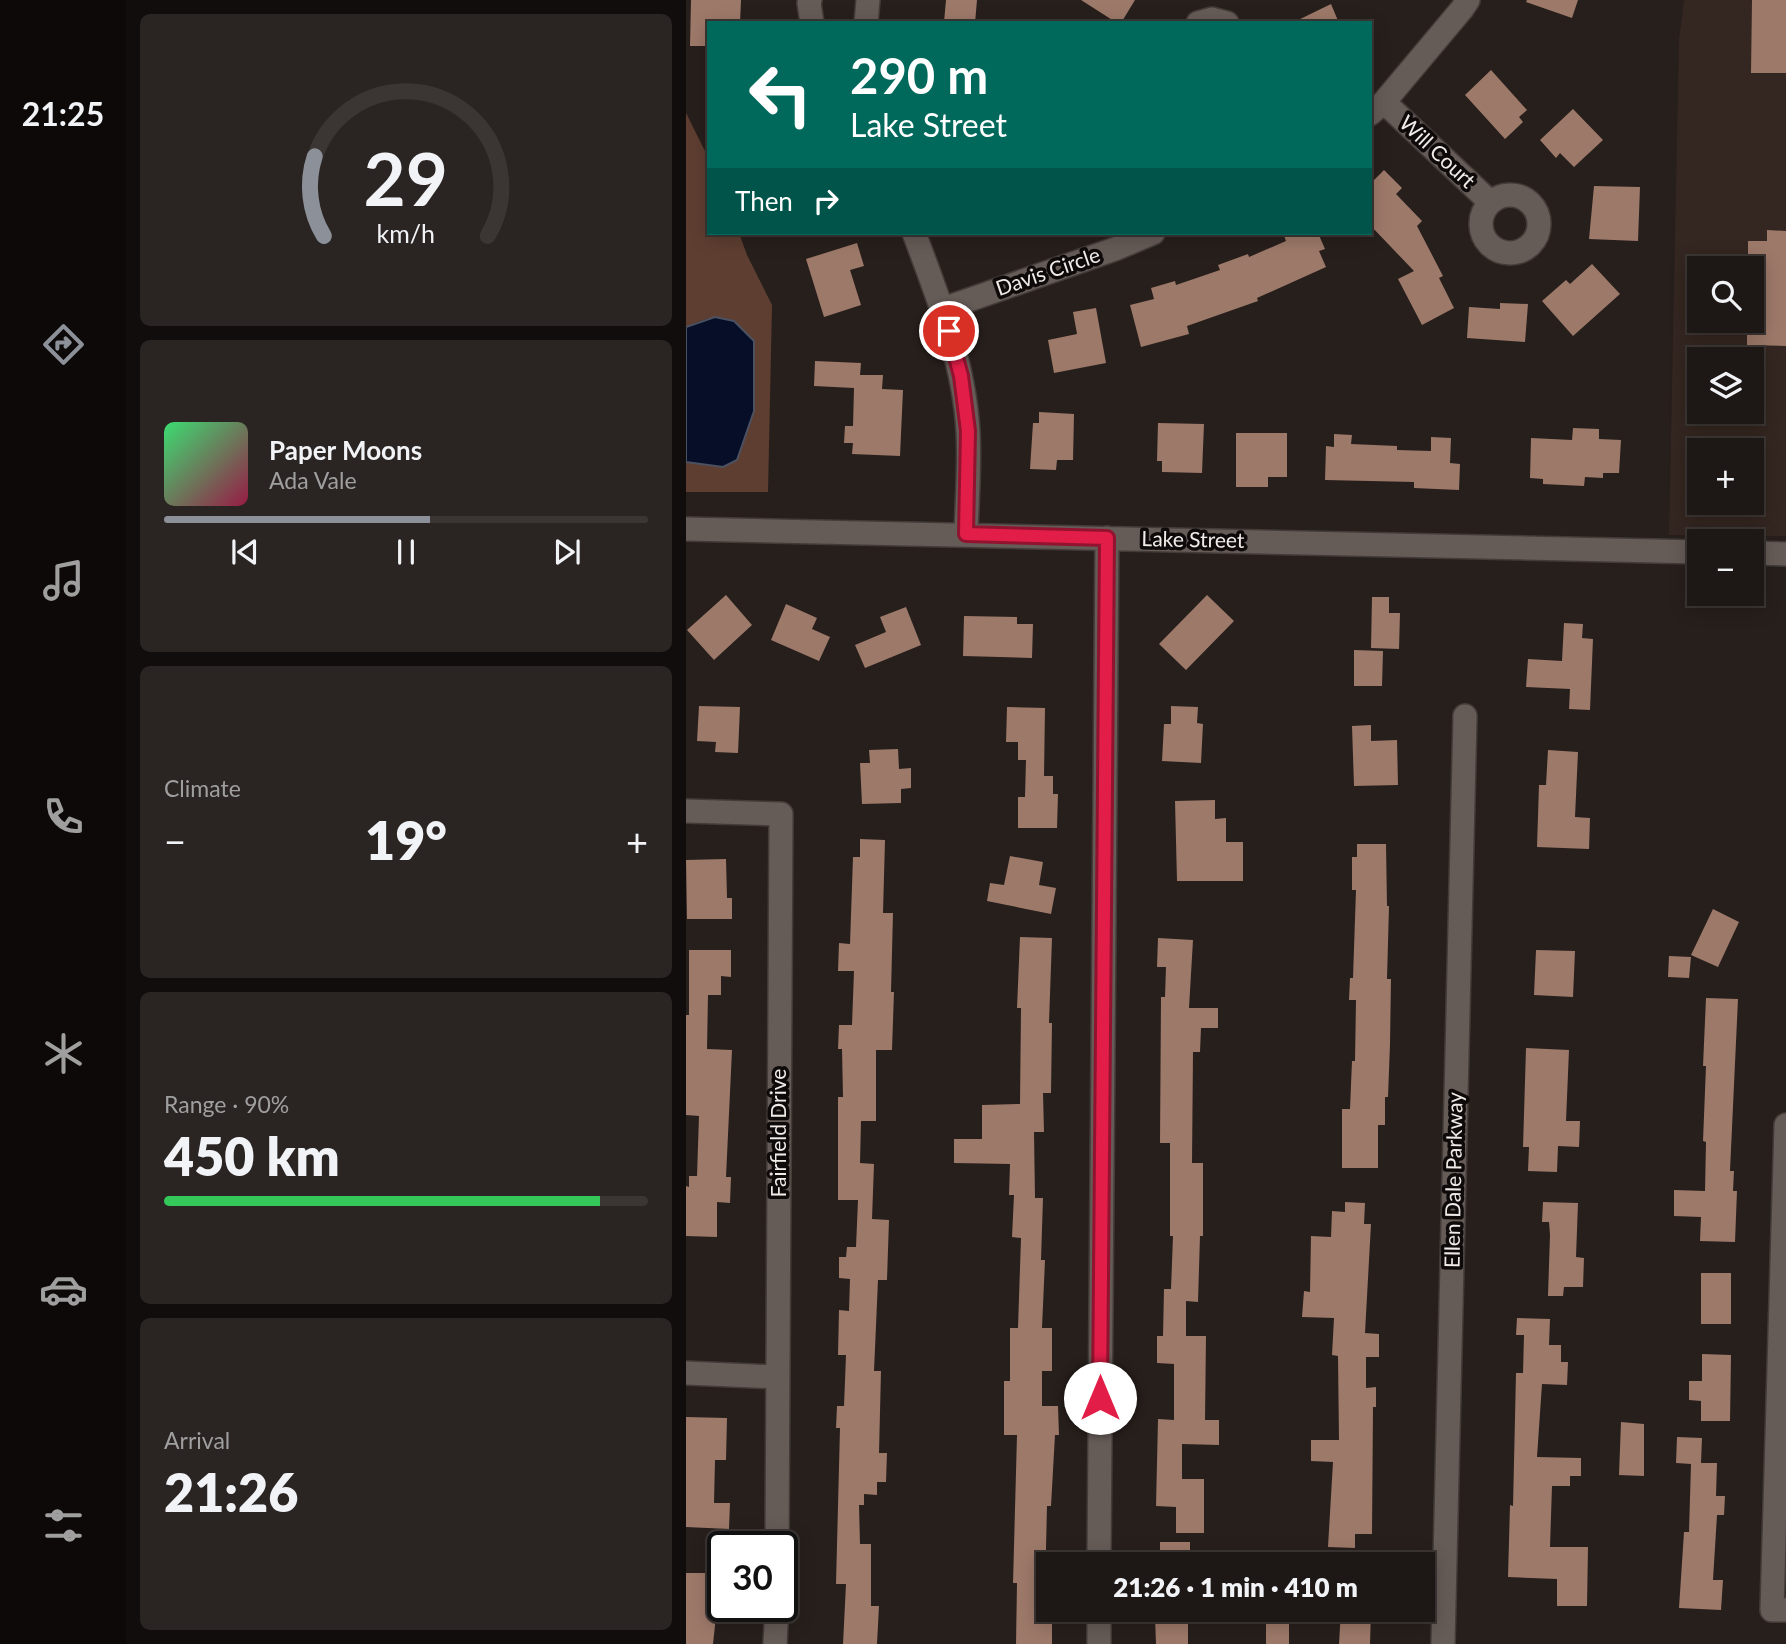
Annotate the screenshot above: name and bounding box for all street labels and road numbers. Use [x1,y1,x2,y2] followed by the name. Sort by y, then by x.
[1395,109,1481,193] street label: Will Court
[992,241,1103,300] street label: Davis Circle
[1141,525,1245,552] street label: Lake Street
[765,1069,790,1197] street label: Fairfield Drive
[1438,1092,1467,1268] street label: Ellen Dale Parkway

